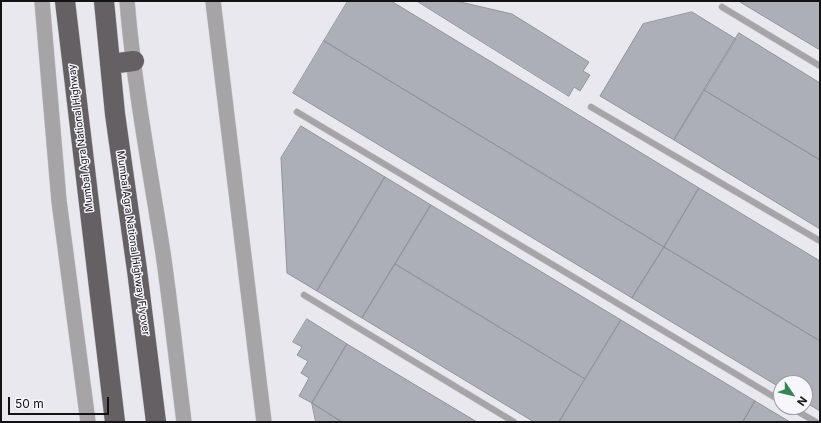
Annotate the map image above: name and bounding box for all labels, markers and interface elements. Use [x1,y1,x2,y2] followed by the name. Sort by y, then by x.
[66,63,96,213] street label: Mumbai Agra National Highway
[114,150,152,336] street label: Mumbai Agra National Highway Flyover
[773,375,813,415] north arrow
[10,389,111,415] scale bar
[794,394,810,409] text: N
[15,396,44,411] text: 50 m

